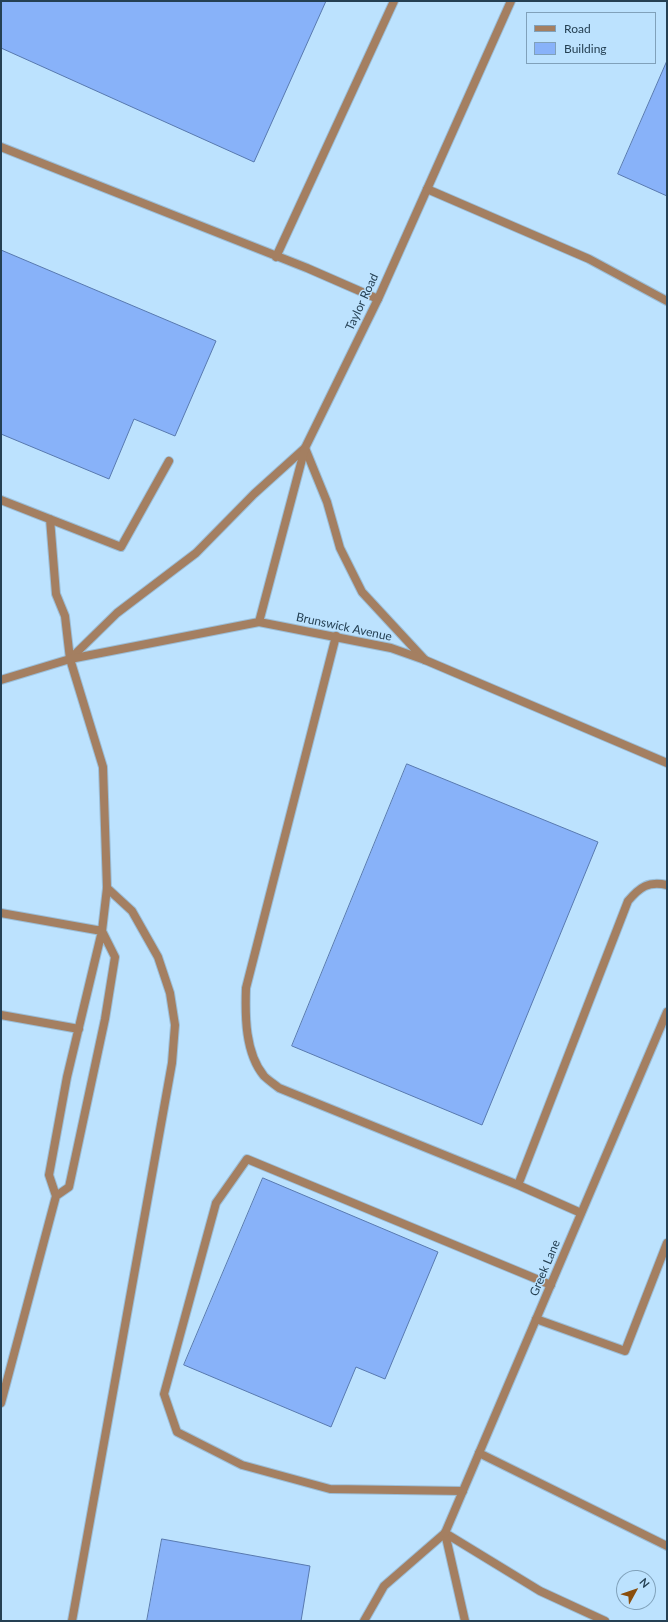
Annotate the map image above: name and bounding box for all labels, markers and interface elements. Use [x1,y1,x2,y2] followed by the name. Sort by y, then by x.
[526,12,656,64] legend
[564,21,591,36] text: Road
[564,41,607,56] text: Building
[342,271,382,333] street label: Taylor Road
[295,610,393,644] street label: Brunswick Avenue
[527,1238,563,1298] street label: Greek Lane
[616,1570,656,1610] north arrow
[637,1575,653,1590] text: N

